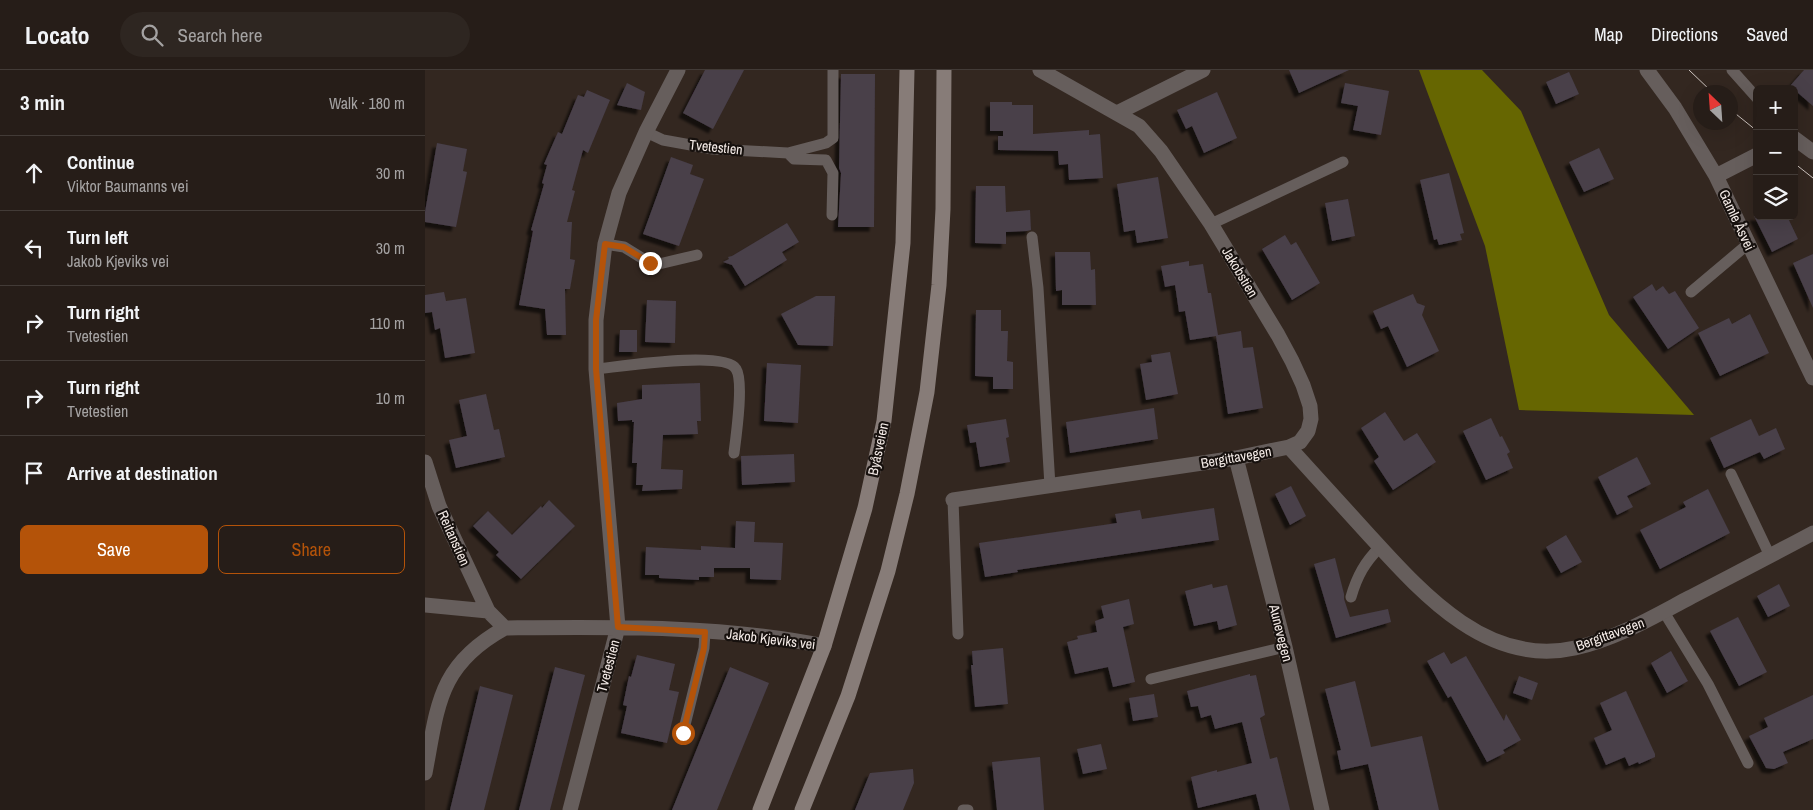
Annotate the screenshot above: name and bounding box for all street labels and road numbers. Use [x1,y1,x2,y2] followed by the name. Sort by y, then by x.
[688,135,744,159] street label: Tvetestien
[1715,187,1759,253] street label: Gamle Åsvei
[1218,244,1262,300] street label: Jakobstien
[864,421,892,477] street label: Byåsveien
[1199,442,1273,472] street label: Bergittavegen
[434,508,474,568] street label: Reitanstien
[1265,602,1297,663] street label: Aunevegen
[1573,613,1647,655] street label: Bergittavegen
[726,625,816,653] street label: Jakob Kjeviks vei
[592,638,624,694] street label: Tvetestien

